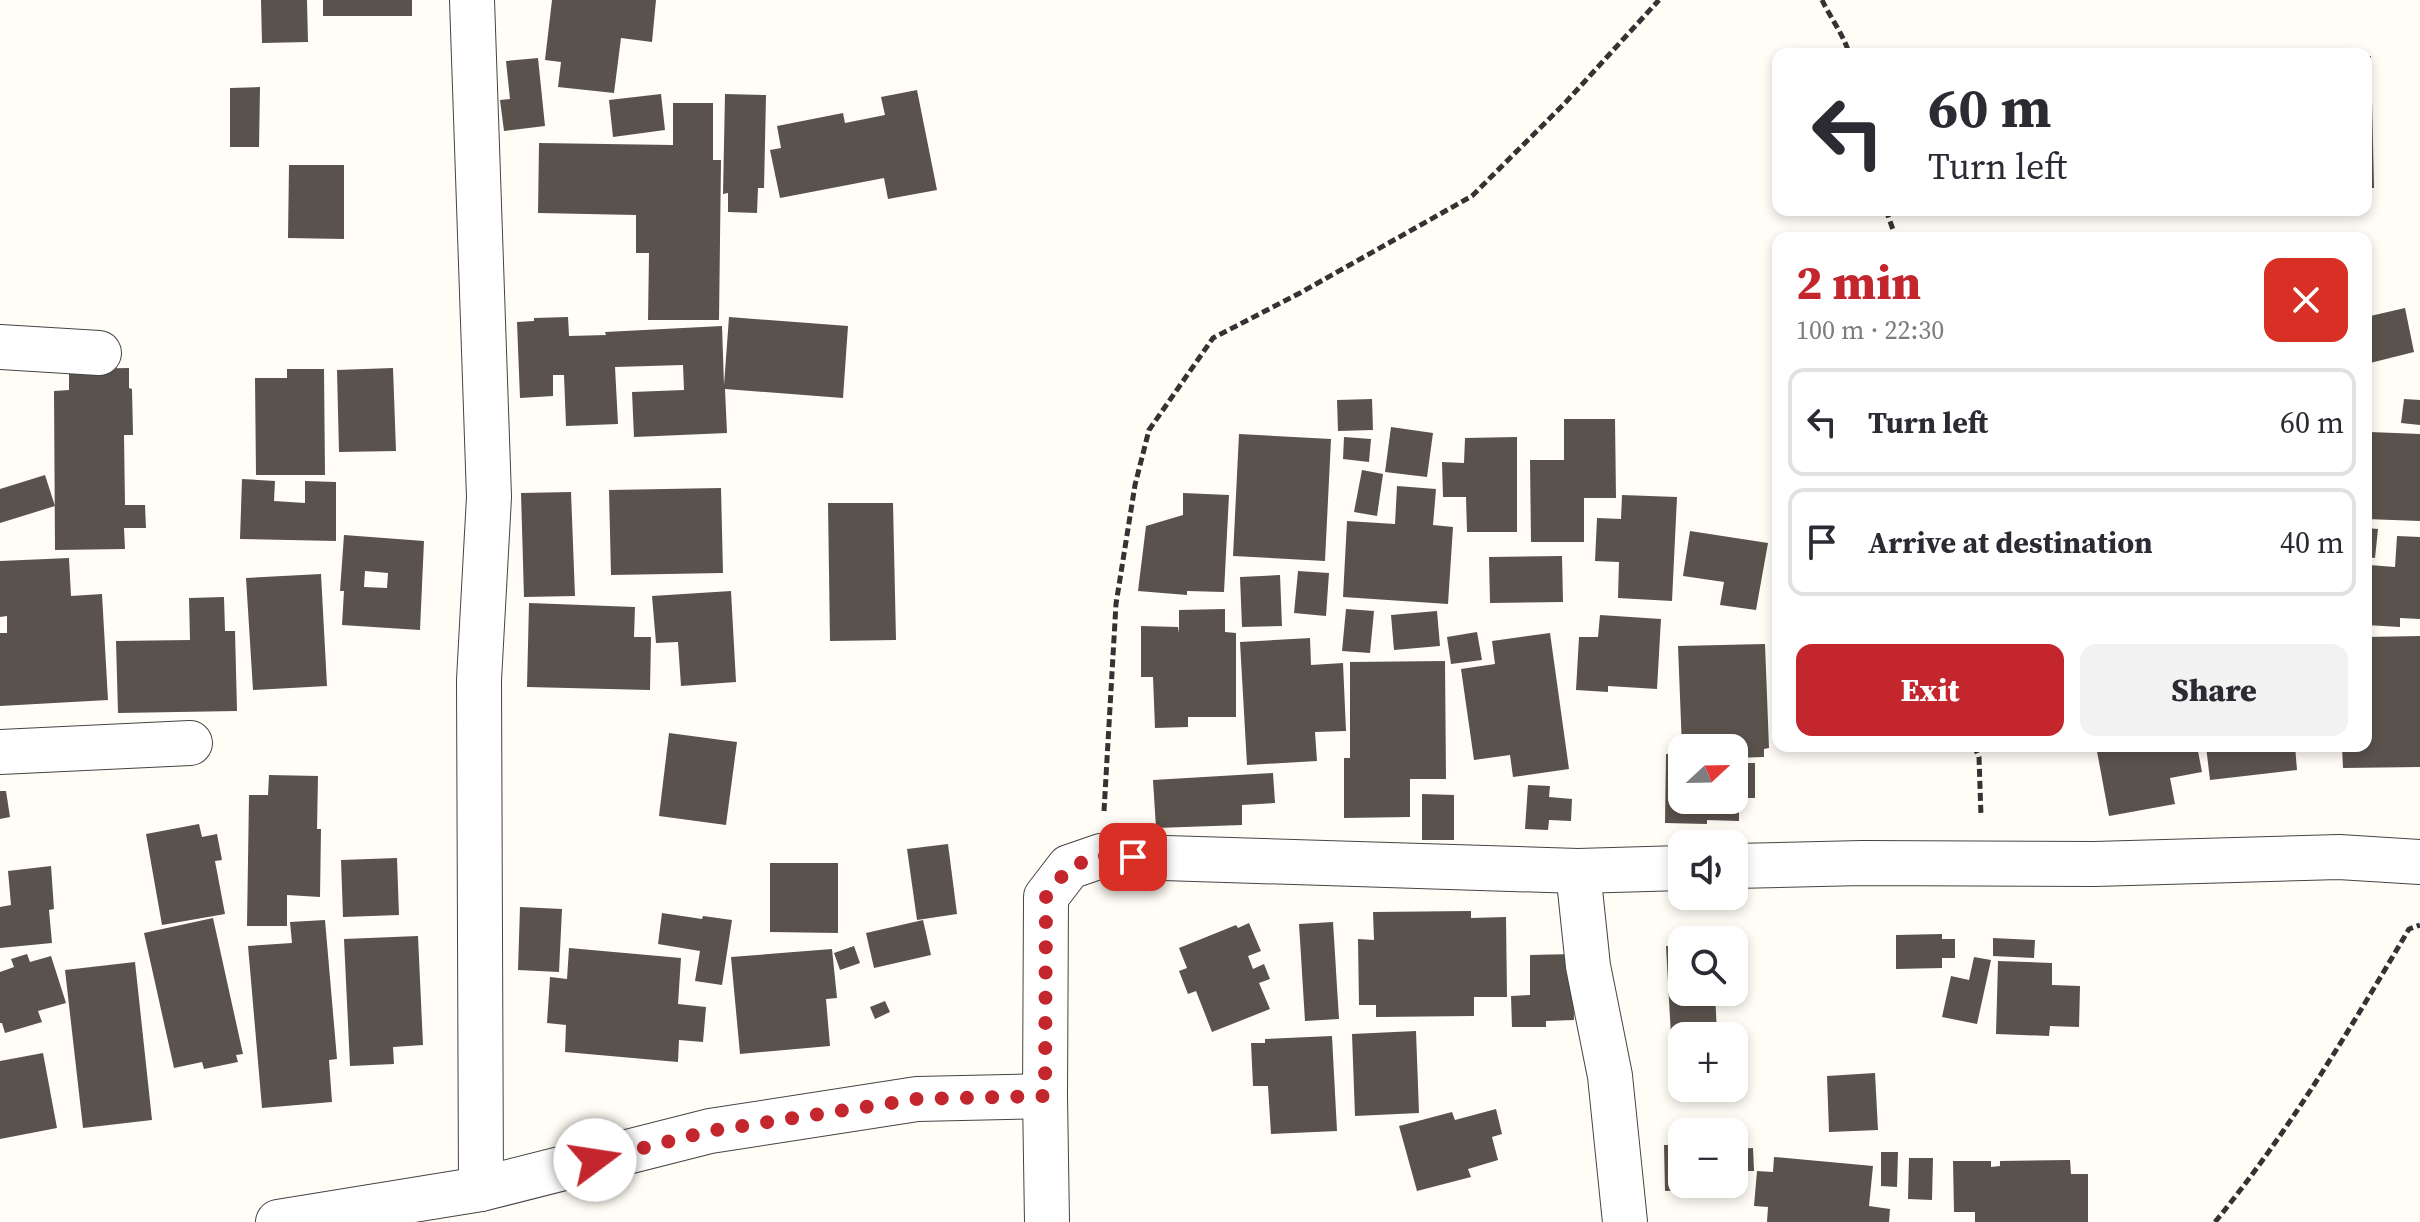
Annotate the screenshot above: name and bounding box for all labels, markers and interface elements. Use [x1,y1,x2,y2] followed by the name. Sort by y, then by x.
[1928,69,2051,146] text: 60 m
[1796,80,1900,184] icon: left
[1928,142,2067,191] text: Turn left
[1796,249,1921,315] text: 2 min
[2264,258,2348,342] button: close
[1796,312,1944,348] text: 100 m · 22:30
[1800,400,1844,444] icon: left
[1868,402,1988,443] text: Turn left
[2280,402,2344,443] text: 60 m
[1800,520,1844,564] icon: arrive
[1868,522,2153,563] text: Arrive at destination
[2280,522,2344,563] text: 40 m
[1796,644,2064,736] button: Exit
[2080,644,2348,736] button: Share
[1668,734,1748,814] north arrow
[1668,734,1748,1198] map controls
[1099,823,1167,891] pin
[1668,830,1748,910] button: sound
[1111,835,1155,879] icon: arrive
[1668,926,1748,1006] button: search
[1668,1022,1748,1102] button: +
[553,1118,637,1202] position arrow
[1668,1118,1748,1198] button: −

